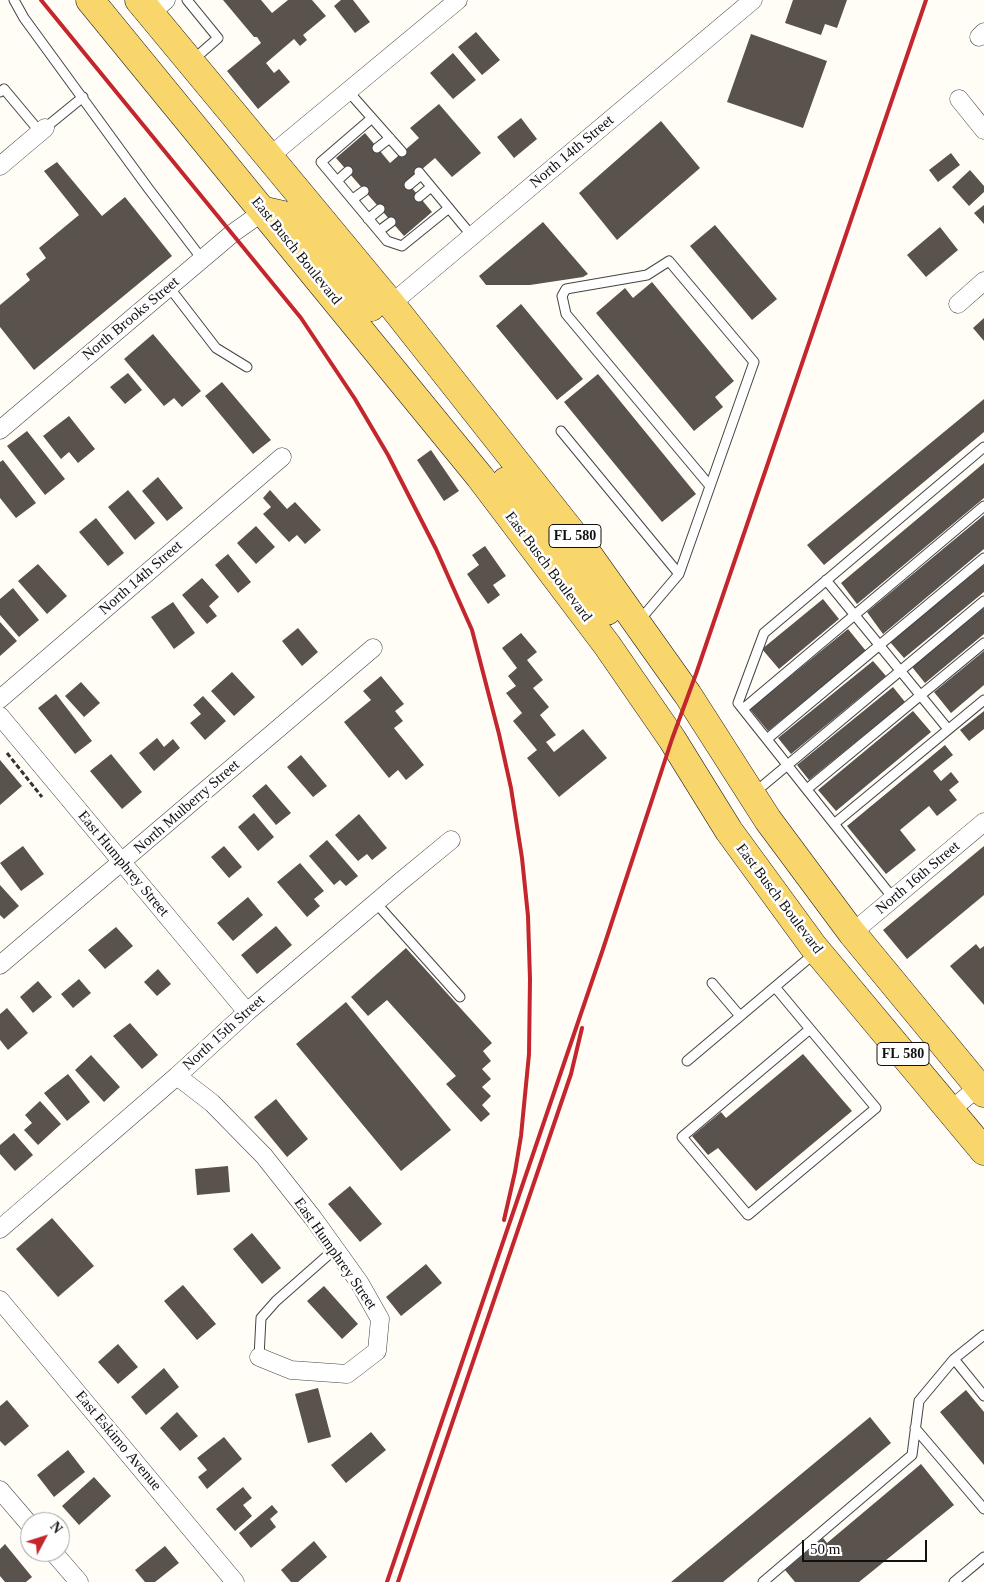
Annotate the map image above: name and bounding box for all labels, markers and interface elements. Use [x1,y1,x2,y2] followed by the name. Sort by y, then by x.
[526,112,618,192] street label: North 14th Street
[247,194,345,308] street label: East Busch Boulevard
[79,273,183,365] street label: North Brooks Street
[501,508,595,626] street label: East Busch Boulevard
[549,524,601,548] road number: FL 580
[96,537,186,619] street label: North 14th Street
[130,756,244,858] street label: North Mulberry Street
[74,807,172,921] street label: East Humphrey Street
[872,838,964,918] street label: North 16th Street
[732,840,826,958] street label: East Busch Boulevard
[179,991,269,1075] street label: North 15th Street
[877,1042,929,1066] road number: FL 580
[290,1195,380,1313] street label: East Humphrey Street
[71,1387,165,1495] street label: East Eskimo Avenue
[20,1512,70,1562] north arrow
[47,1519,65,1536] text: N
[804,1530,929,1562] scale bar
[810,1541,840,1557] text: 50 m

